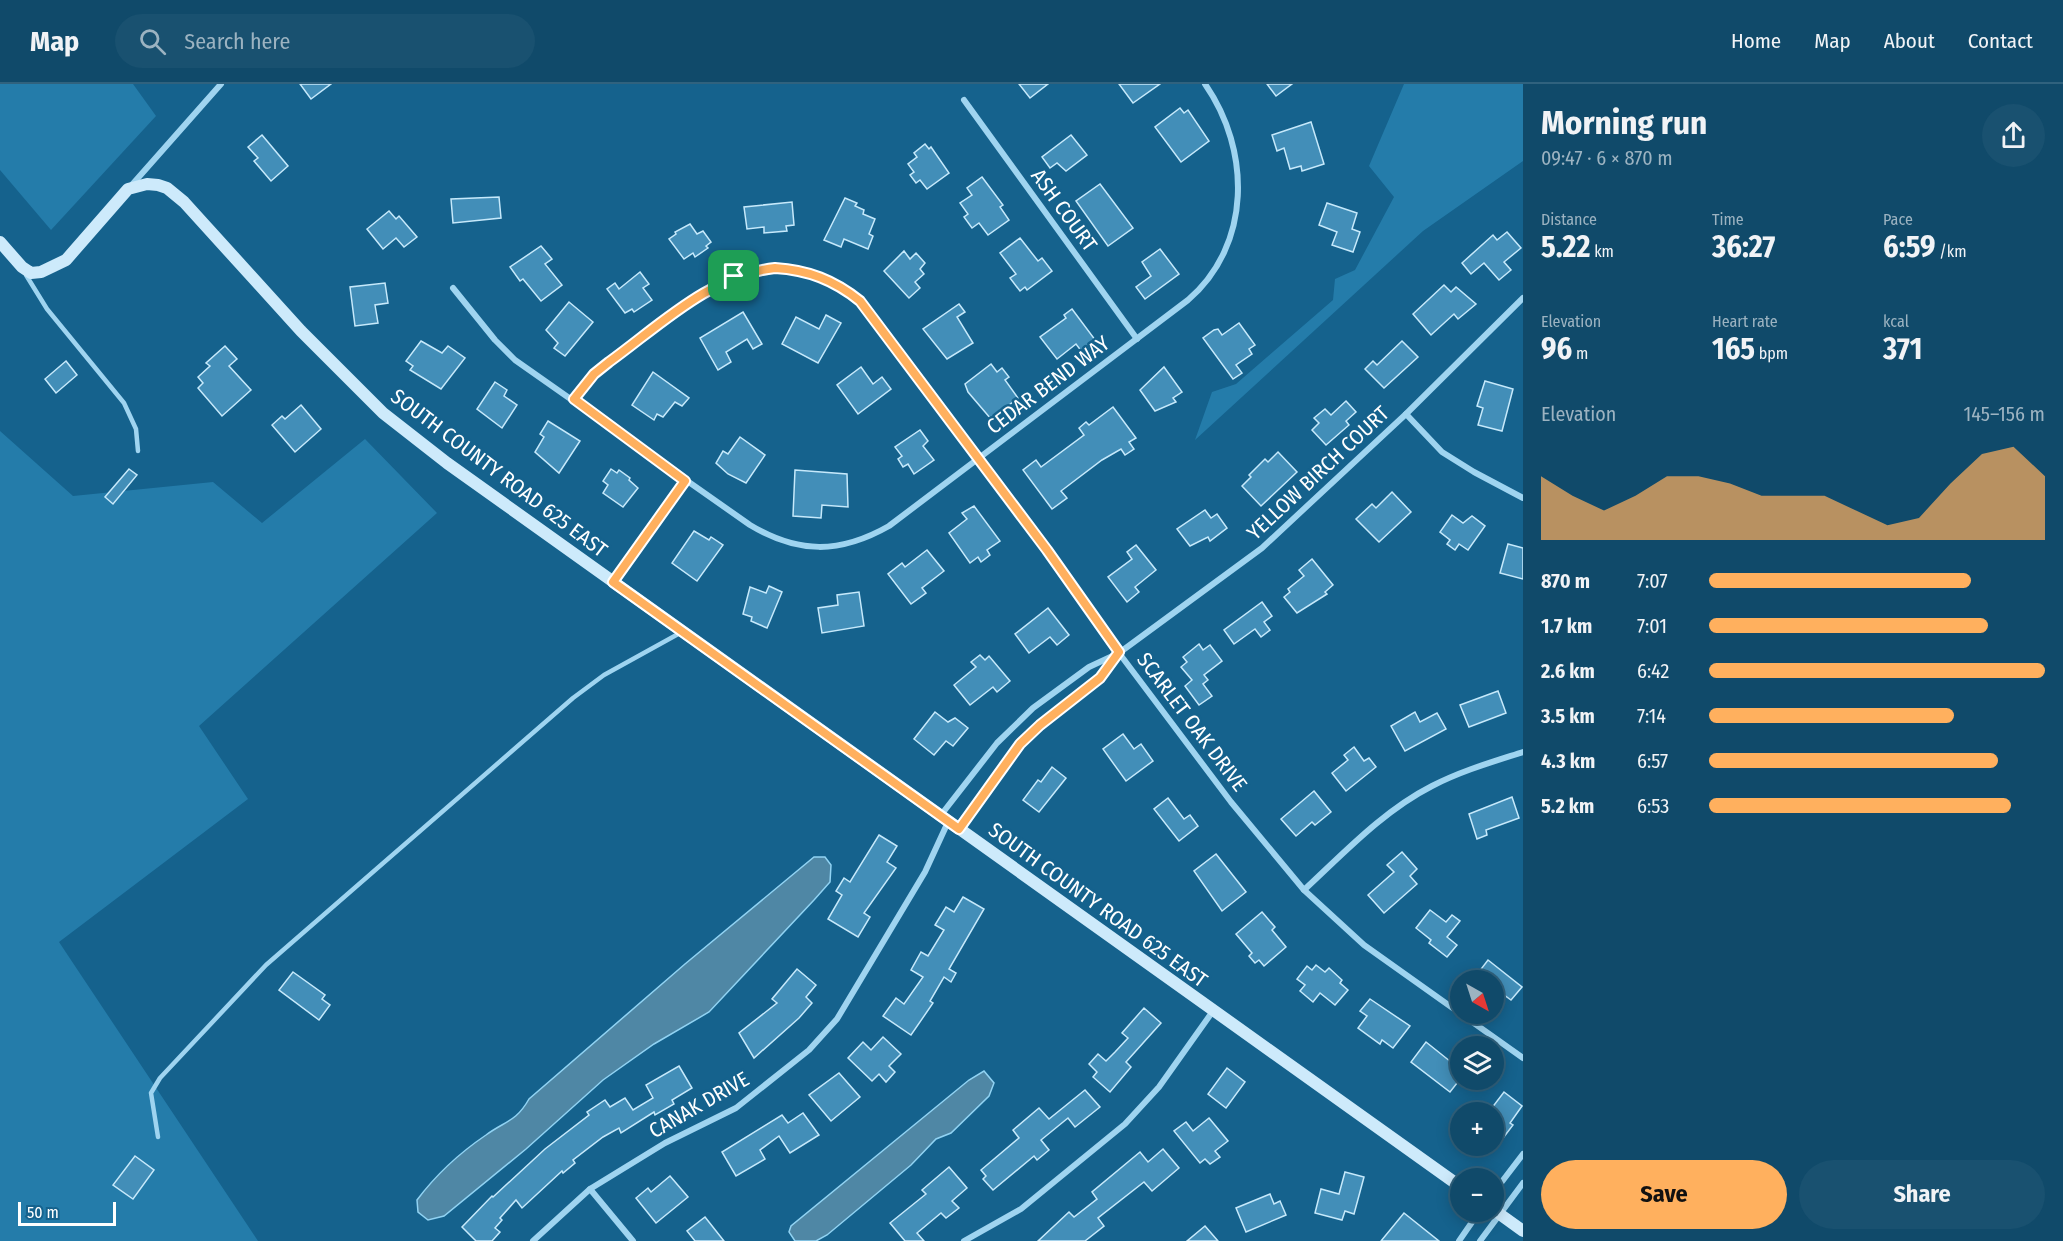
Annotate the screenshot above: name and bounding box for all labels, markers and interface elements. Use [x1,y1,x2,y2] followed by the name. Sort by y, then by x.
[115,14,535,68] search box
[30,25,79,58] text: Map
[136,25,169,58] icon: search
[184,28,290,55] text: Search here
[1731,28,1781,54] text: Home
[1814,28,1851,54] text: Map
[1884,28,1935,54] text: About
[1968,28,2033,54] text: Contact
[1541,103,1707,143] text: Morning run
[1982,104,2045,167] button: share
[1541,146,1673,170] text: 09:47 · 6 × 870 m
[1025,164,1103,257] street label: ASH COURT
[1541,210,1597,229] text: Distance
[1712,210,1744,229] text: Time
[1883,210,1913,229] text: Pace
[1541,229,1590,265] text: 5.22
[1712,229,1775,265] text: 36:27
[1883,229,1936,265] text: 6:59
[1590,242,1614,261] text: km
[1936,242,1967,261] text: /km
[708,250,759,301] pin
[717,259,750,292] icon: arrive
[1541,312,1601,331] text: Elevation
[1712,312,1778,331] text: Heart rate
[1883,312,1909,331] text: kcal
[981,330,1115,440] street label: CEDAR BEND WAY
[1541,331,1572,367] text: 96
[1712,331,1755,367] text: 165
[1883,331,1922,367] text: 371
[1572,344,1588,363] text: m
[1755,344,1788,363] text: bpm
[386,383,612,563] street label: SOUTH COUNTY ROAD 625 EAST
[1242,400,1395,546] street label: YELLOW BIRCH COURT
[1541,402,1616,426] text: Elevation
[1963,402,2045,426] text: 145–156 m
[1541,569,1590,593] text: 870 m
[1637,569,1668,593] text: 7:07
[1541,614,1592,638] text: 1.7 km
[1637,614,1667,638] text: 7:01
[1131,647,1253,797] street label: SCARLET OAK DRIVE
[1541,659,1595,683] text: 2.6 km
[1637,659,1669,683] text: 6:42
[1541,704,1595,728] text: 3.5 km
[1637,704,1666,728] text: 7:14
[1541,749,1595,773] text: 4.3 km
[1637,749,1668,773] text: 6:57
[1541,794,1594,818] text: 5.2 km
[1637,794,1669,818] text: 6:53
[984,817,1213,993] street label: SOUTH COUNTY ROAD 625 EAST
[1450,970,1504,1024] north arrow
[1450,970,1504,1222] map controls
[1450,1036,1504,1090] button: layers
[644,1066,754,1144] street label: CANAK DRIVE
[1450,1102,1504,1156] button: +
[1541,1160,1787,1229] button: Save
[1799,1160,2045,1229] button: Share
[1450,1168,1504,1222] button: −
[18,1199,116,1226] scale bar
[27,1203,59,1222] text: 50 m

